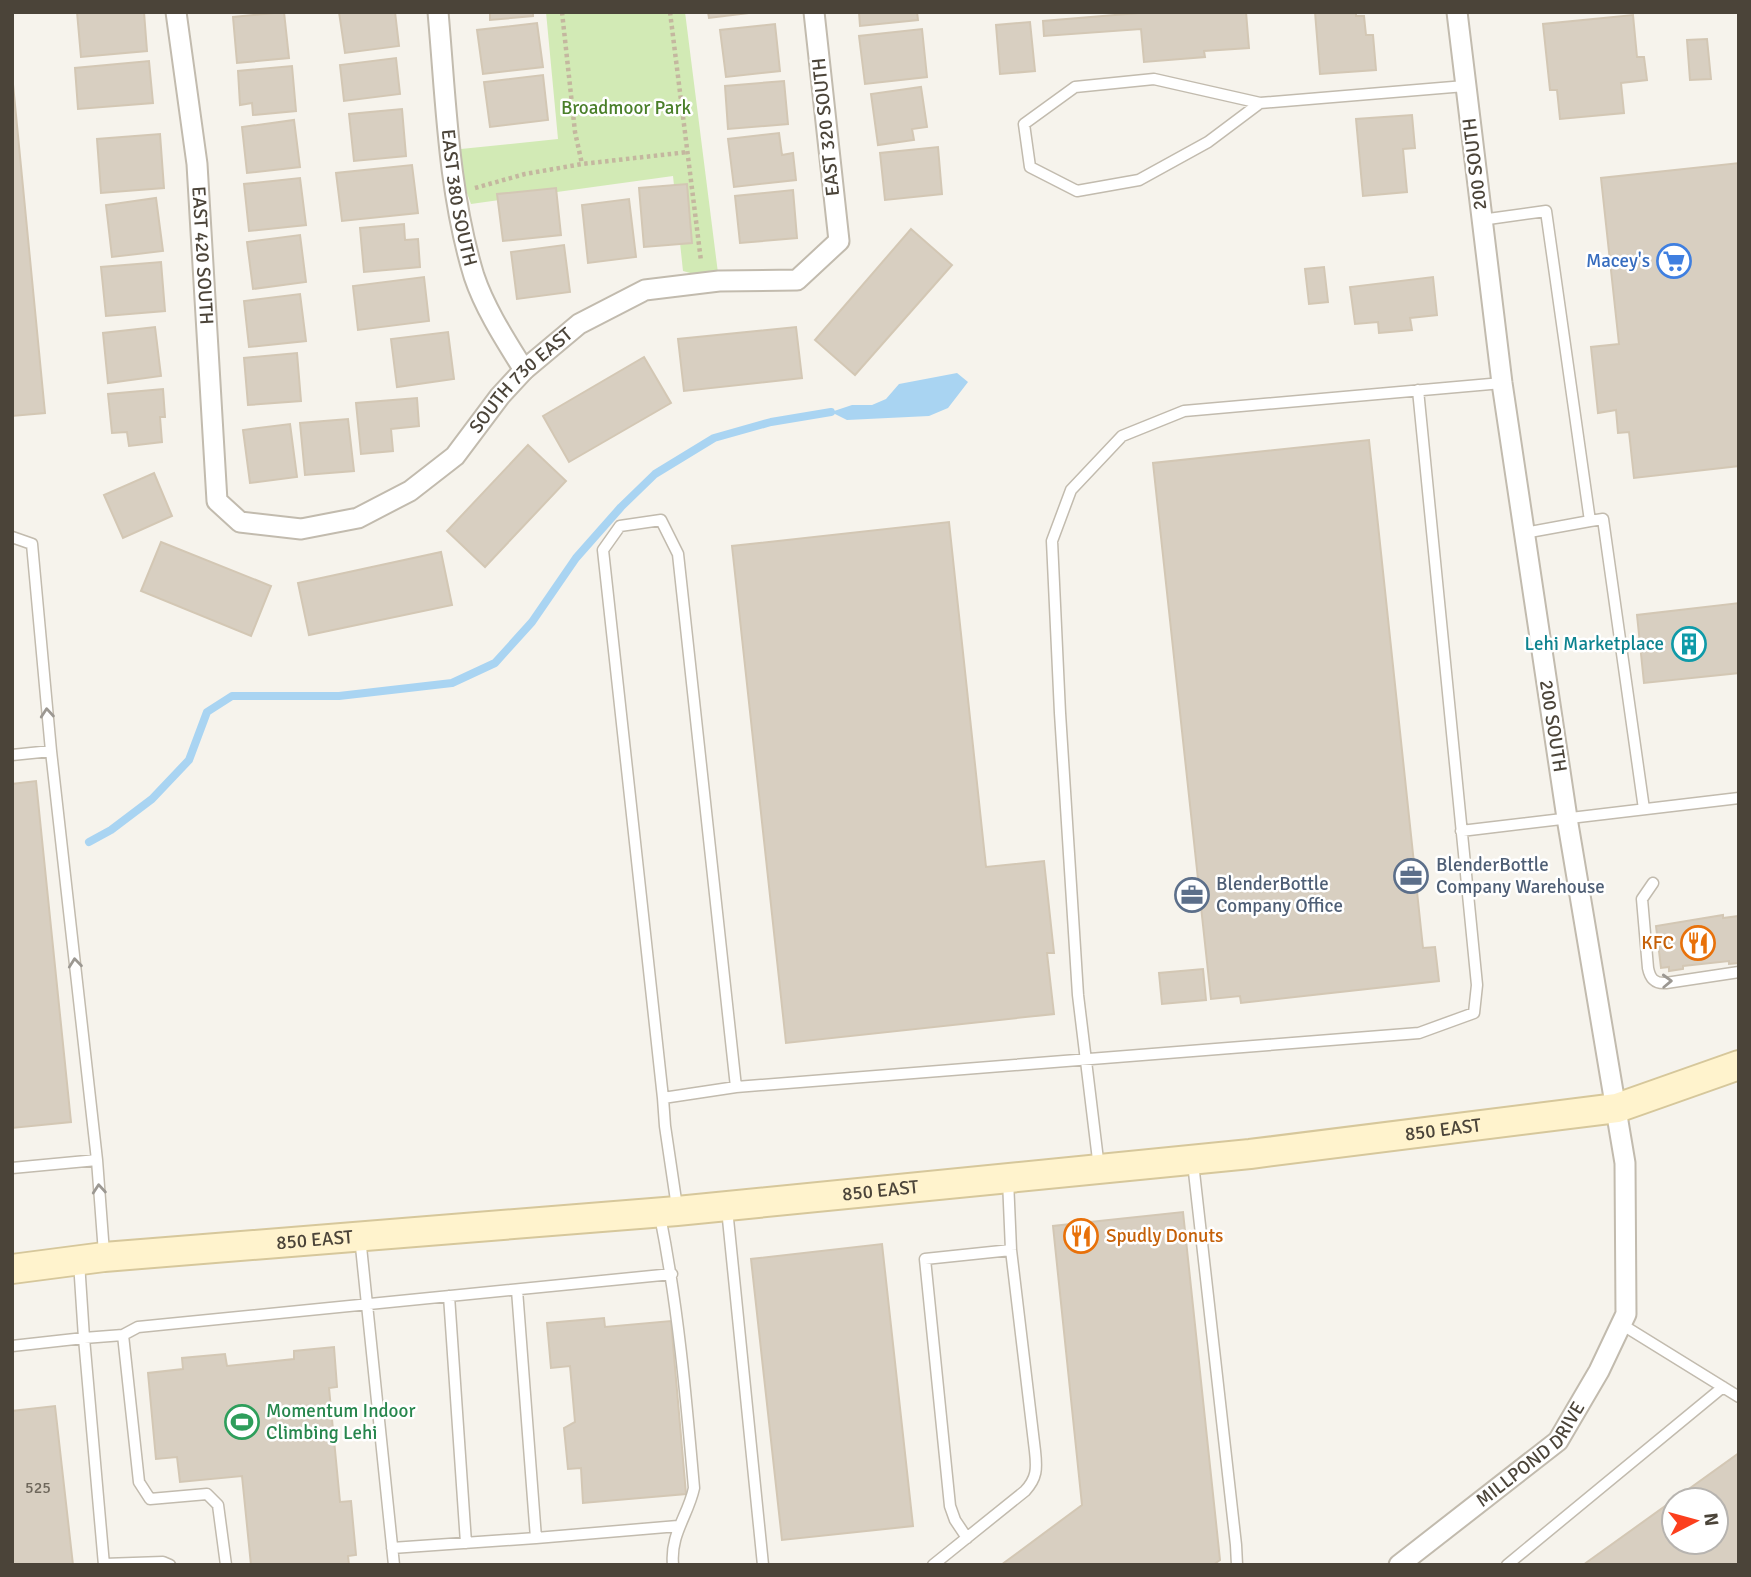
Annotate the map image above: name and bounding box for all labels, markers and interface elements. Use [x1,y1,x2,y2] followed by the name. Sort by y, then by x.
[807,57,845,197] street label: EAST 320 SOUTH
[561,96,691,120] park label: Broadmoor Park
[1457,116,1493,212] street label: 200 SOUTH
[436,128,483,269] street label: EAST 380 SOUTH
[186,185,219,325] street label: EAST 420 SOUTH
[1655,242,1693,280] supermarket icon: Macey's
[1586,249,1650,273] place label: Macey's
[464,322,578,438] street label: SOUTH 730 EAST
[1670,625,1708,663] building icon: Lehi Marketplace
[1525,632,1664,656] place label: Lehi Marketplace
[1534,678,1572,774] street label: 200 SOUTH
[40,707,55,718] one-way arrow
[1436,853,1605,899] place label: BlenderBottle Company Warehouse
[1392,857,1430,895] office icon: BlenderBottle Company Warehouse
[1216,872,1343,918] place label: BlenderBottle Company Office
[1173,876,1211,914] office icon: BlenderBottle Company Office
[1679,924,1717,962] restaurant icon: KFC
[1641,931,1674,955] place label: KFC
[67,957,82,969] one-way arrow
[1662,974,1673,989] one-way arrow
[1403,1113,1483,1146] street label: 850 EAST
[841,1175,920,1207] street label: 850 EAST
[92,1184,107,1195] one-way arrow
[1062,1217,1100,1255] restaurant icon: Spudly Donuts
[1106,1224,1223,1248] place label: Spudly Donuts
[275,1225,354,1255] street label: 850 EAST
[1471,1397,1590,1512] street label: MILLPOND DRIVE
[266,1399,415,1445] place label: Momentum Indoor Climbing Lehi
[223,1403,261,1441] sports icon: Momentum Indoor Climbing Lehi
[25,1478,51,1498] house number: 525
[1660,1486,1730,1556] north arrow
[1698,1512,1724,1527] text: N

